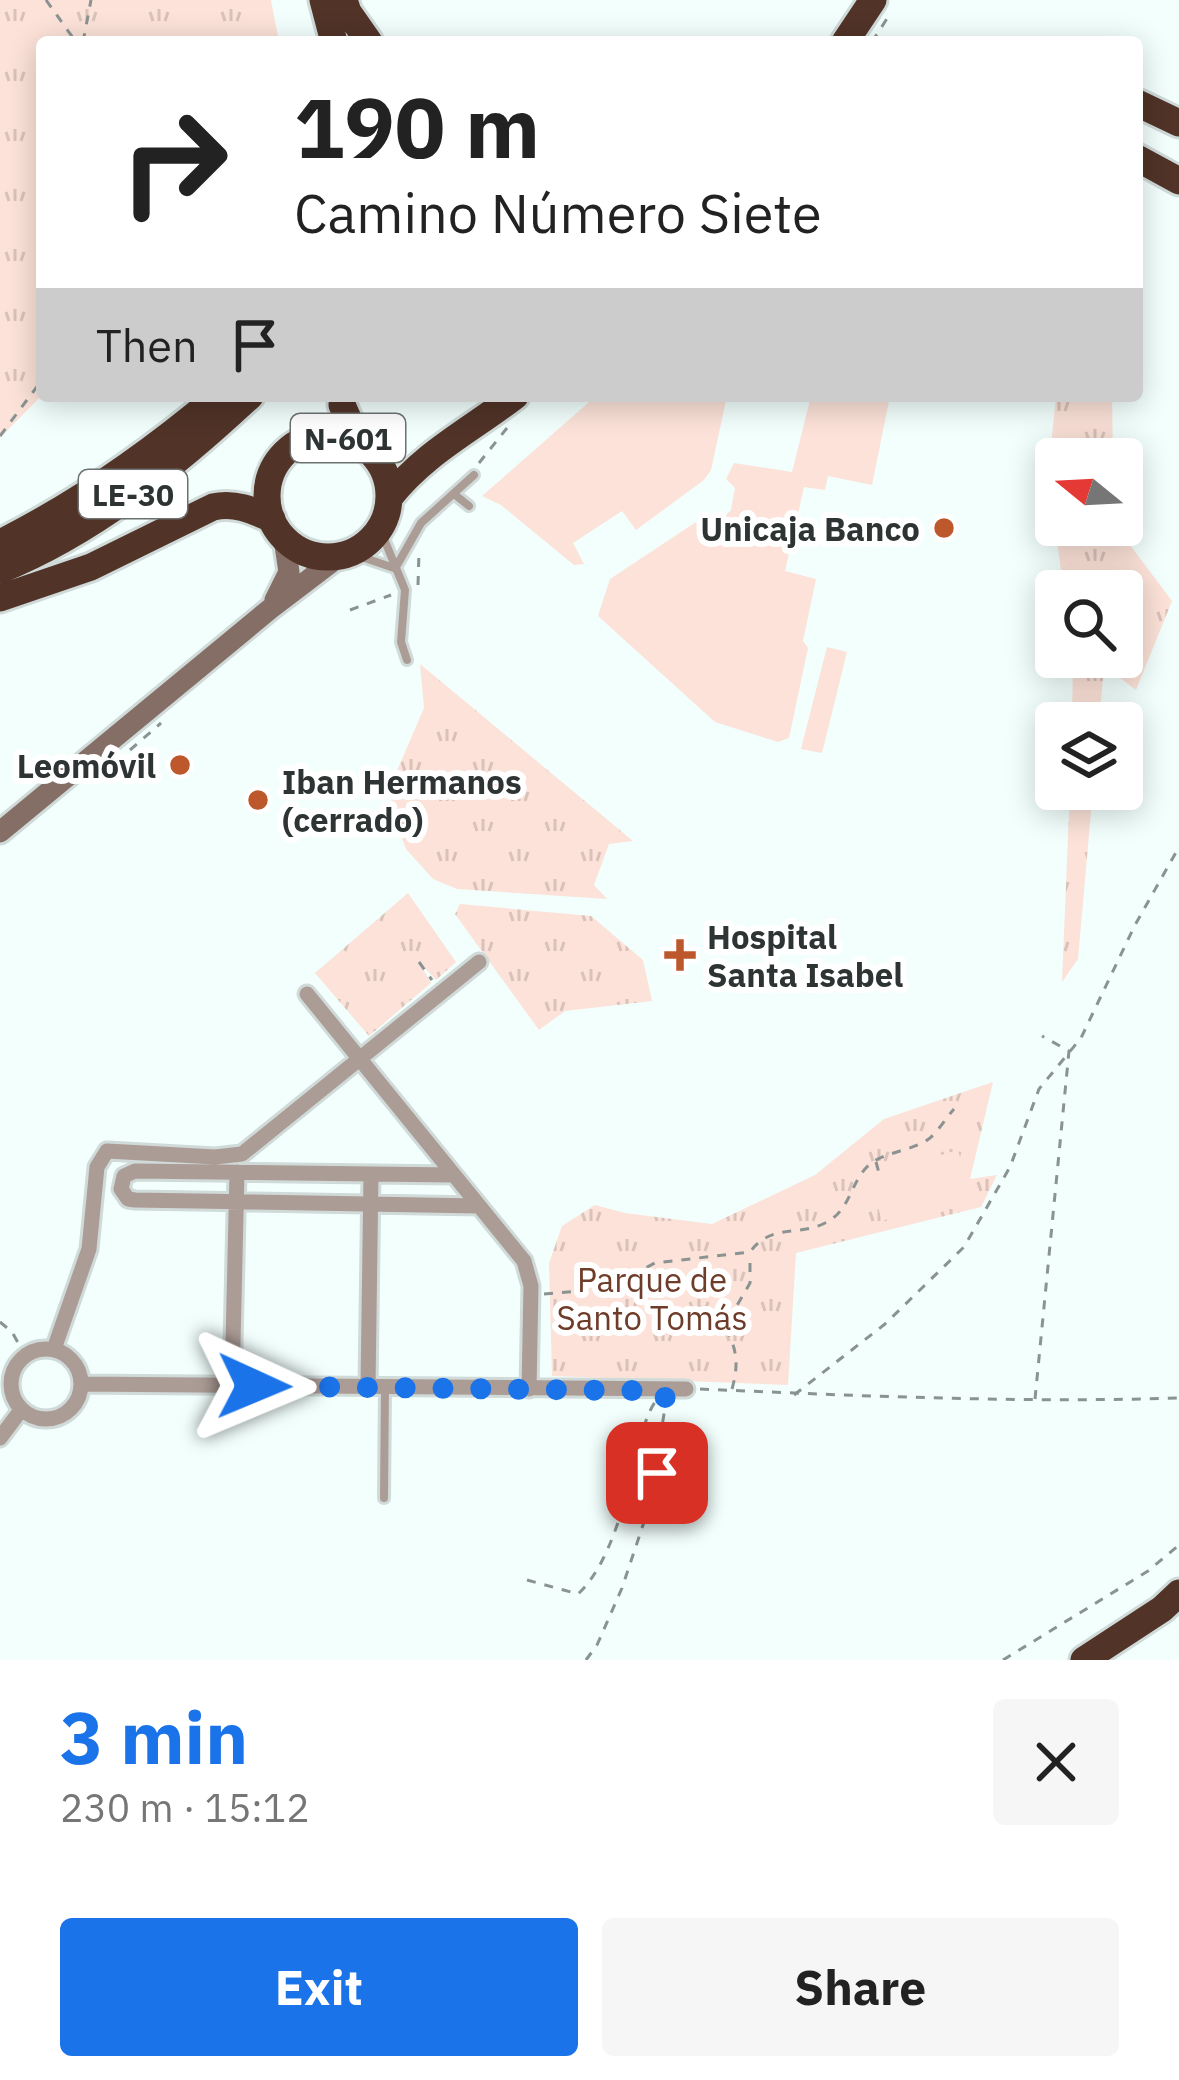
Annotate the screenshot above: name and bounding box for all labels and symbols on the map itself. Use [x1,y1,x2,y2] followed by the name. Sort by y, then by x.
[291,414,405,462] road number: N-601
[1035,438,1143,546] north arrow
[79,470,187,518] road number: LE-30
[700,507,920,550] place label: Unicaja Banco
[931,515,957,541] marker: Unicaja Banco
[17,744,156,787] place label: Leomóvil
[167,752,193,778] marker: Leomóvil
[282,760,522,841] place label: Iban Hermanos (cerrado)
[245,787,271,813] marker: Iban Hermanos (cerrado)
[707,915,903,996] place label: Hospital Santa Isabel
[664,939,696,971] marker: Hospital Santa Isabel
[557,1258,747,1339] park label: Parque de Santo Tomás
[191,1323,317,1449] position arrow
[606,1422,708,1524] pin

